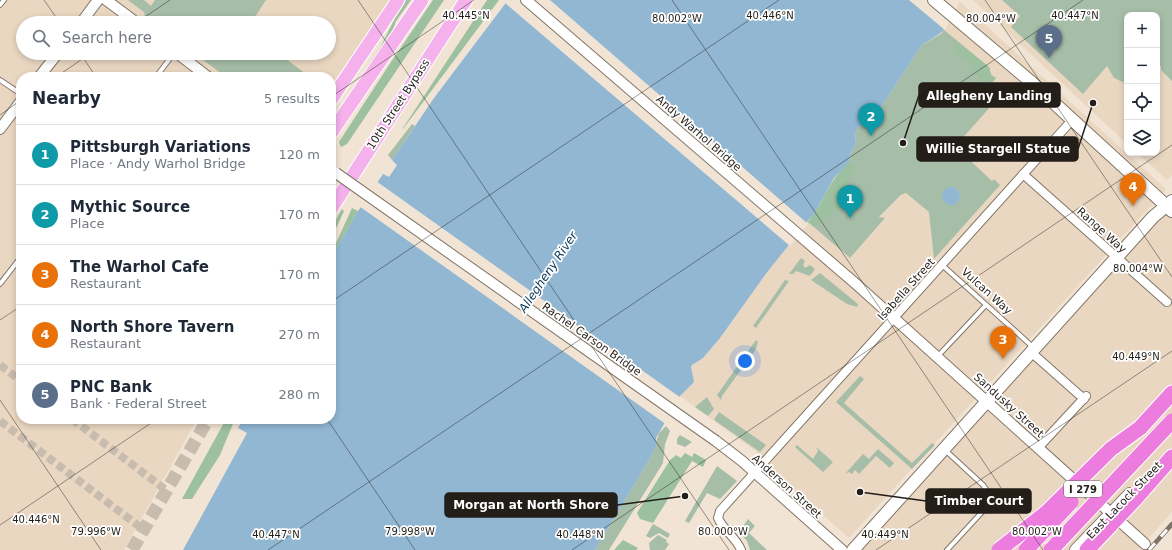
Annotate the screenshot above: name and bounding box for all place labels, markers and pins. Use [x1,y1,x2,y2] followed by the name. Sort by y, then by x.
[1036,25,1062,58] pin: 5
[919,83,1060,107] callout: Allegheny Landing
[858,103,884,136] pin: 2
[917,137,1078,161] callout: Willie Stargell Statue
[1120,173,1146,206] pin: 4
[837,185,863,218] pin: 1
[990,326,1016,359] pin: 3
[926,489,1031,513] callout: Timber Court
[445,493,617,517] callout: Morgan at North Shore

